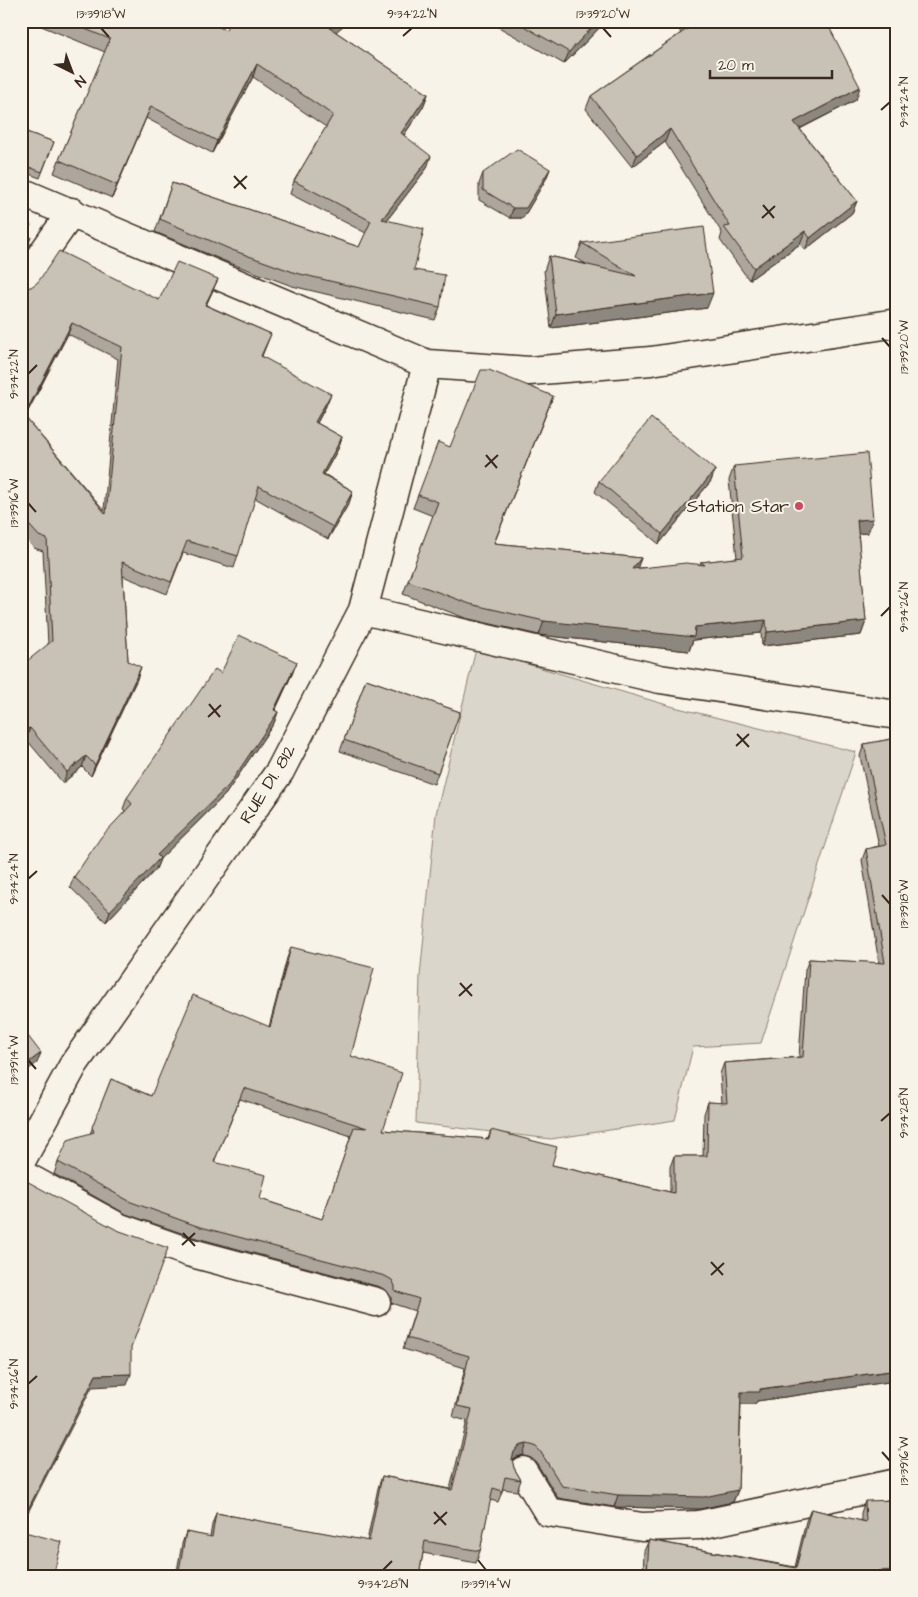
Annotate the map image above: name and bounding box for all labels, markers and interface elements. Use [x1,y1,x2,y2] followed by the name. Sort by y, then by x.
[77,6,126,23] text: 13°39'18"W
[387,6,437,23] text: 9°34'22"N
[576,6,631,23] text: 13°39'20"W
[48,48,98,98] north arrow
[710,48,833,80] scale bar
[718,55,754,76] text: 20 m
[70,71,90,91] text: N
[896,76,913,128] text: 9°34'24"N
[896,319,913,374] text: 13°39'20"W
[6,349,23,399] text: 9°34'22"N
[6,478,23,527] text: 13°39'16"W
[687,494,789,519] place label: Station Star
[793,500,805,512] marker: Station Star
[896,581,913,632] text: 9°34'26"N
[234,739,303,828] street label: RUE DI. 812
[6,853,23,905] text: 9°34'24"N
[896,879,913,928] text: 13°39'18"W
[6,1035,23,1084] text: 13°39'14"W
[896,1087,913,1138] text: 9°34'28"N
[6,1358,23,1409] text: 9°34'26"N
[896,1436,913,1485] text: 13°39'16"W
[358,1576,409,1593] text: 9°34'28"N
[462,1576,511,1593] text: 13°39'14"W

